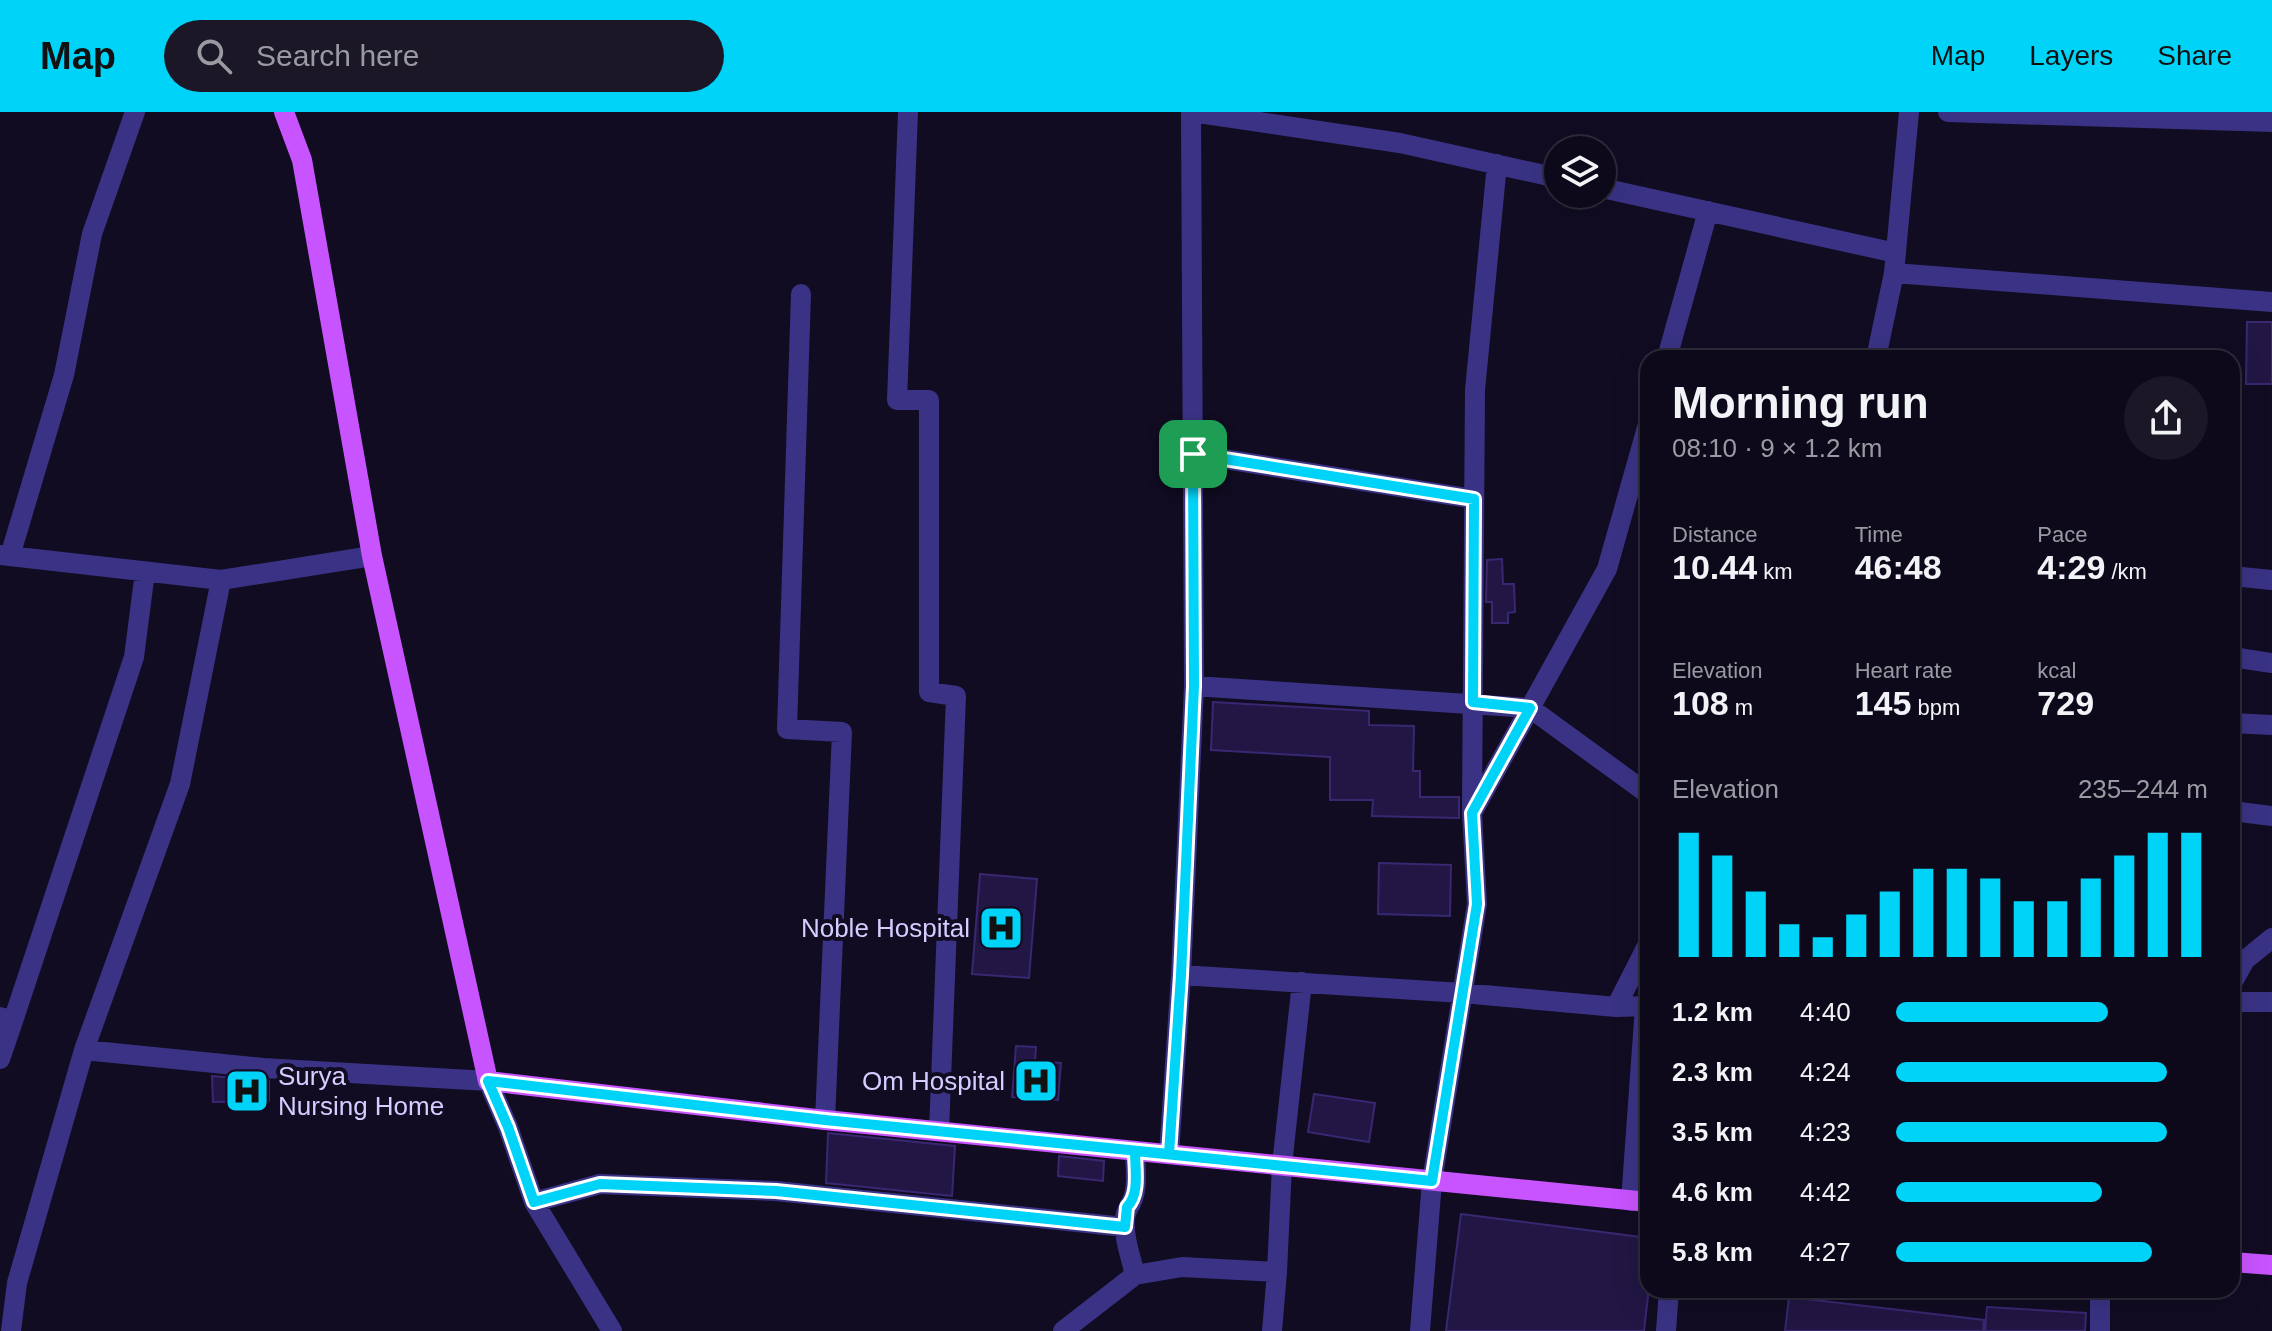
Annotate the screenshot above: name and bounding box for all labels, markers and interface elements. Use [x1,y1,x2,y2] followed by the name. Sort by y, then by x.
[164,20,724,92] search box
[192,34,236,78] icon: search
[40,35,116,77] text: Map
[256,39,419,72] text: Search here
[1931,40,1985,71] text: Map
[2029,40,2113,71] text: Layers
[2157,40,2232,71] text: Share
[1544,136,1616,208] map controls
[1544,136,1616,208] button: layers
[2124,376,2208,460] button: share
[1672,378,1929,427] text: Morning run
[1159,420,1227,488] pin
[1171,432,1215,476] icon: arrive
[1672,433,1882,463] text: 08:10 · 9 × 1.2 km
[1672,522,1758,547] text: Distance
[1855,522,1903,547] text: Time
[2037,522,2087,547] text: Pace
[1672,548,1757,586] text: 10.44
[1855,548,1942,586] text: 46:48
[2037,548,2105,586] text: 4:29
[1757,559,1793,584] text: km
[2105,559,2147,584] text: /km
[1672,658,1763,683] text: Elevation
[1855,658,1952,683] text: Heart rate
[2037,658,2076,683] text: kcal
[1672,684,1729,722] text: 108
[1855,684,1911,722] text: 145
[2037,684,2094,722] text: 729
[1729,695,1753,720] text: m
[1911,695,1960,720] text: bpm
[1672,774,1779,804] text: Elevation
[2078,774,2208,804] text: 235–244 m
[977,904,1025,952] hospital icon: Noble Hospital
[801,913,970,943] place label: Noble Hospital
[1672,997,1753,1027] text: 1.2 km
[1800,997,1851,1027] text: 4:40
[1012,1057,1060,1105] hospital icon: Om Hospital
[1672,1057,1753,1087] text: 2.3 km
[1800,1057,1851,1087] text: 4:24
[278,1061,444,1121] place label: Surya Nursing Home
[862,1066,1005,1096] place label: Om Hospital
[223,1067,271,1115] hospital icon: Surya Nursing Home
[1672,1117,1753,1147] text: 3.5 km
[1800,1117,1851,1147] text: 4:23
[1672,1177,1753,1207] text: 4.6 km
[1800,1177,1851,1207] text: 4:42
[1672,1237,1753,1267] text: 5.8 km
[1800,1237,1851,1267] text: 4:27

